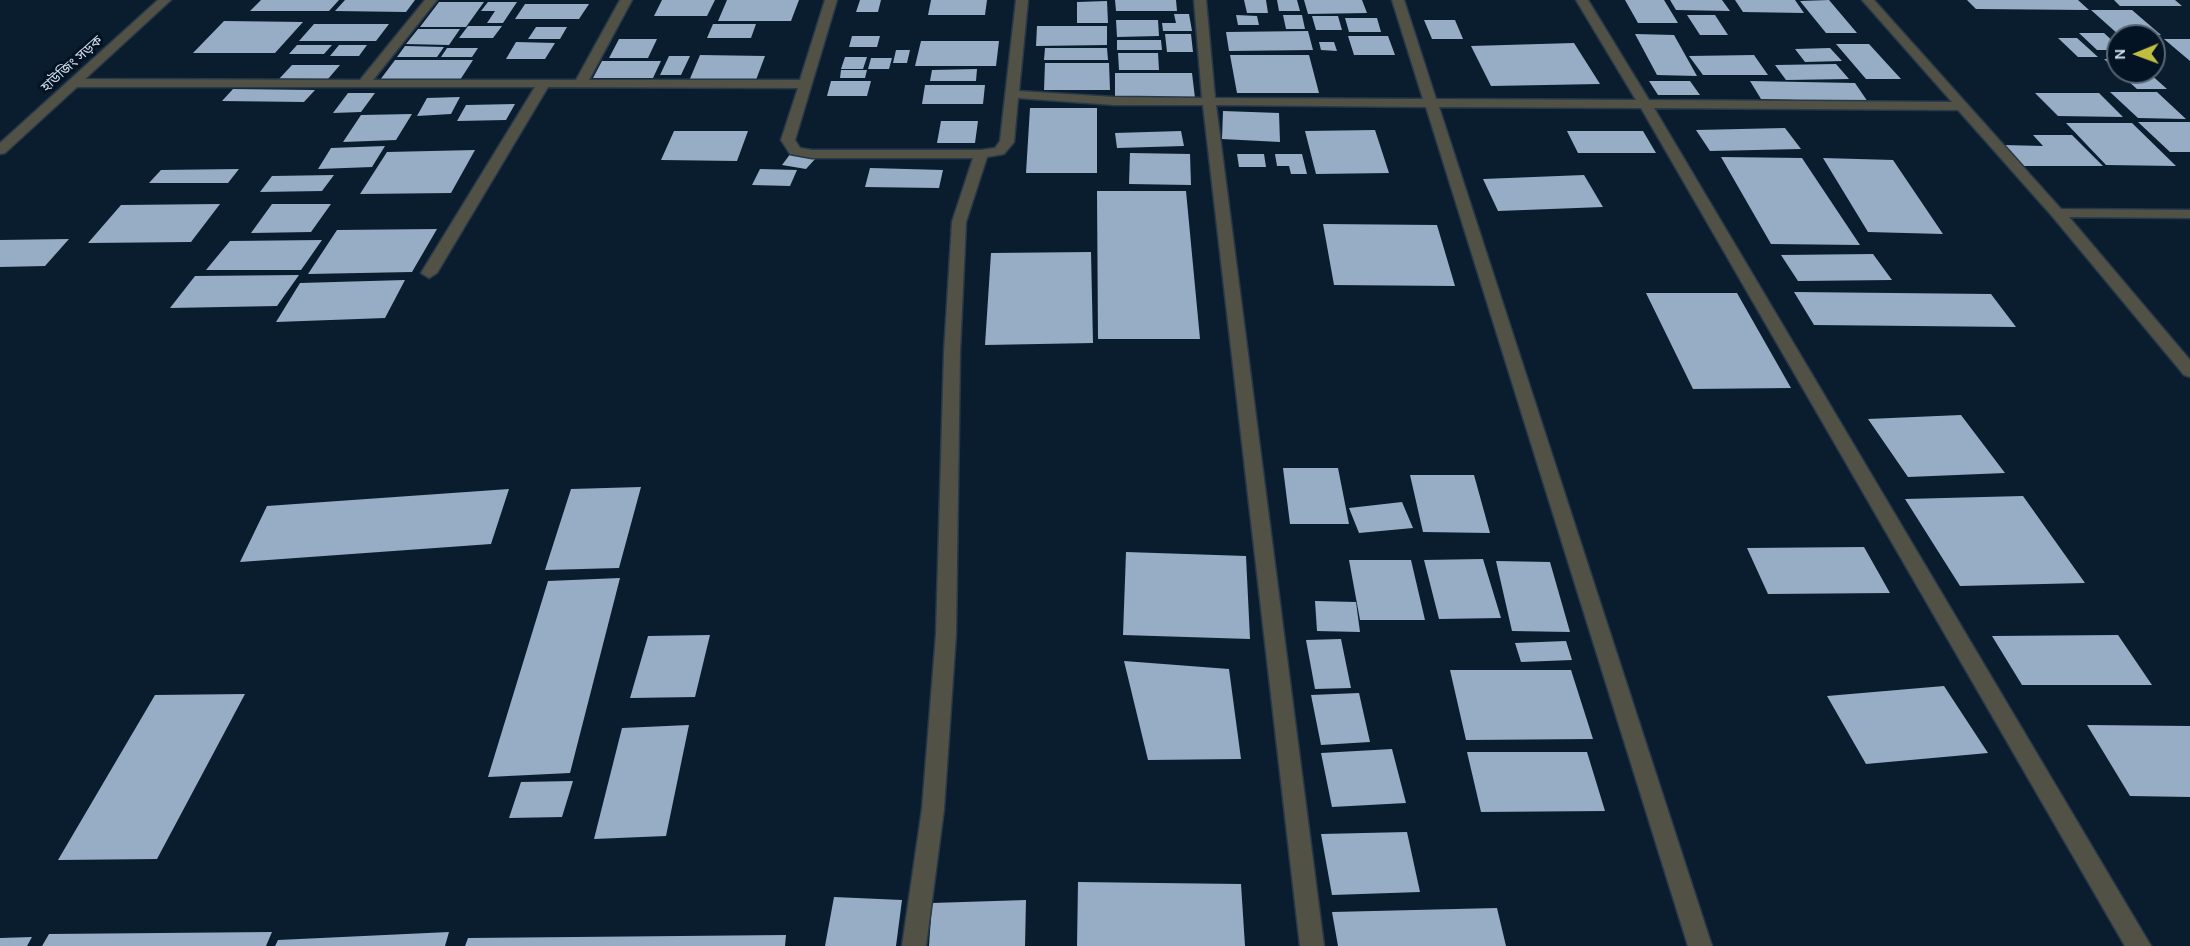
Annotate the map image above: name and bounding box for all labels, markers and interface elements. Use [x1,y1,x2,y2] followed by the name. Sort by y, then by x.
[2106,24,2166,84] north arrow
[38,32,106,96] street label: হাউজিং সড়ক
[2110,48,2129,60] text: N

